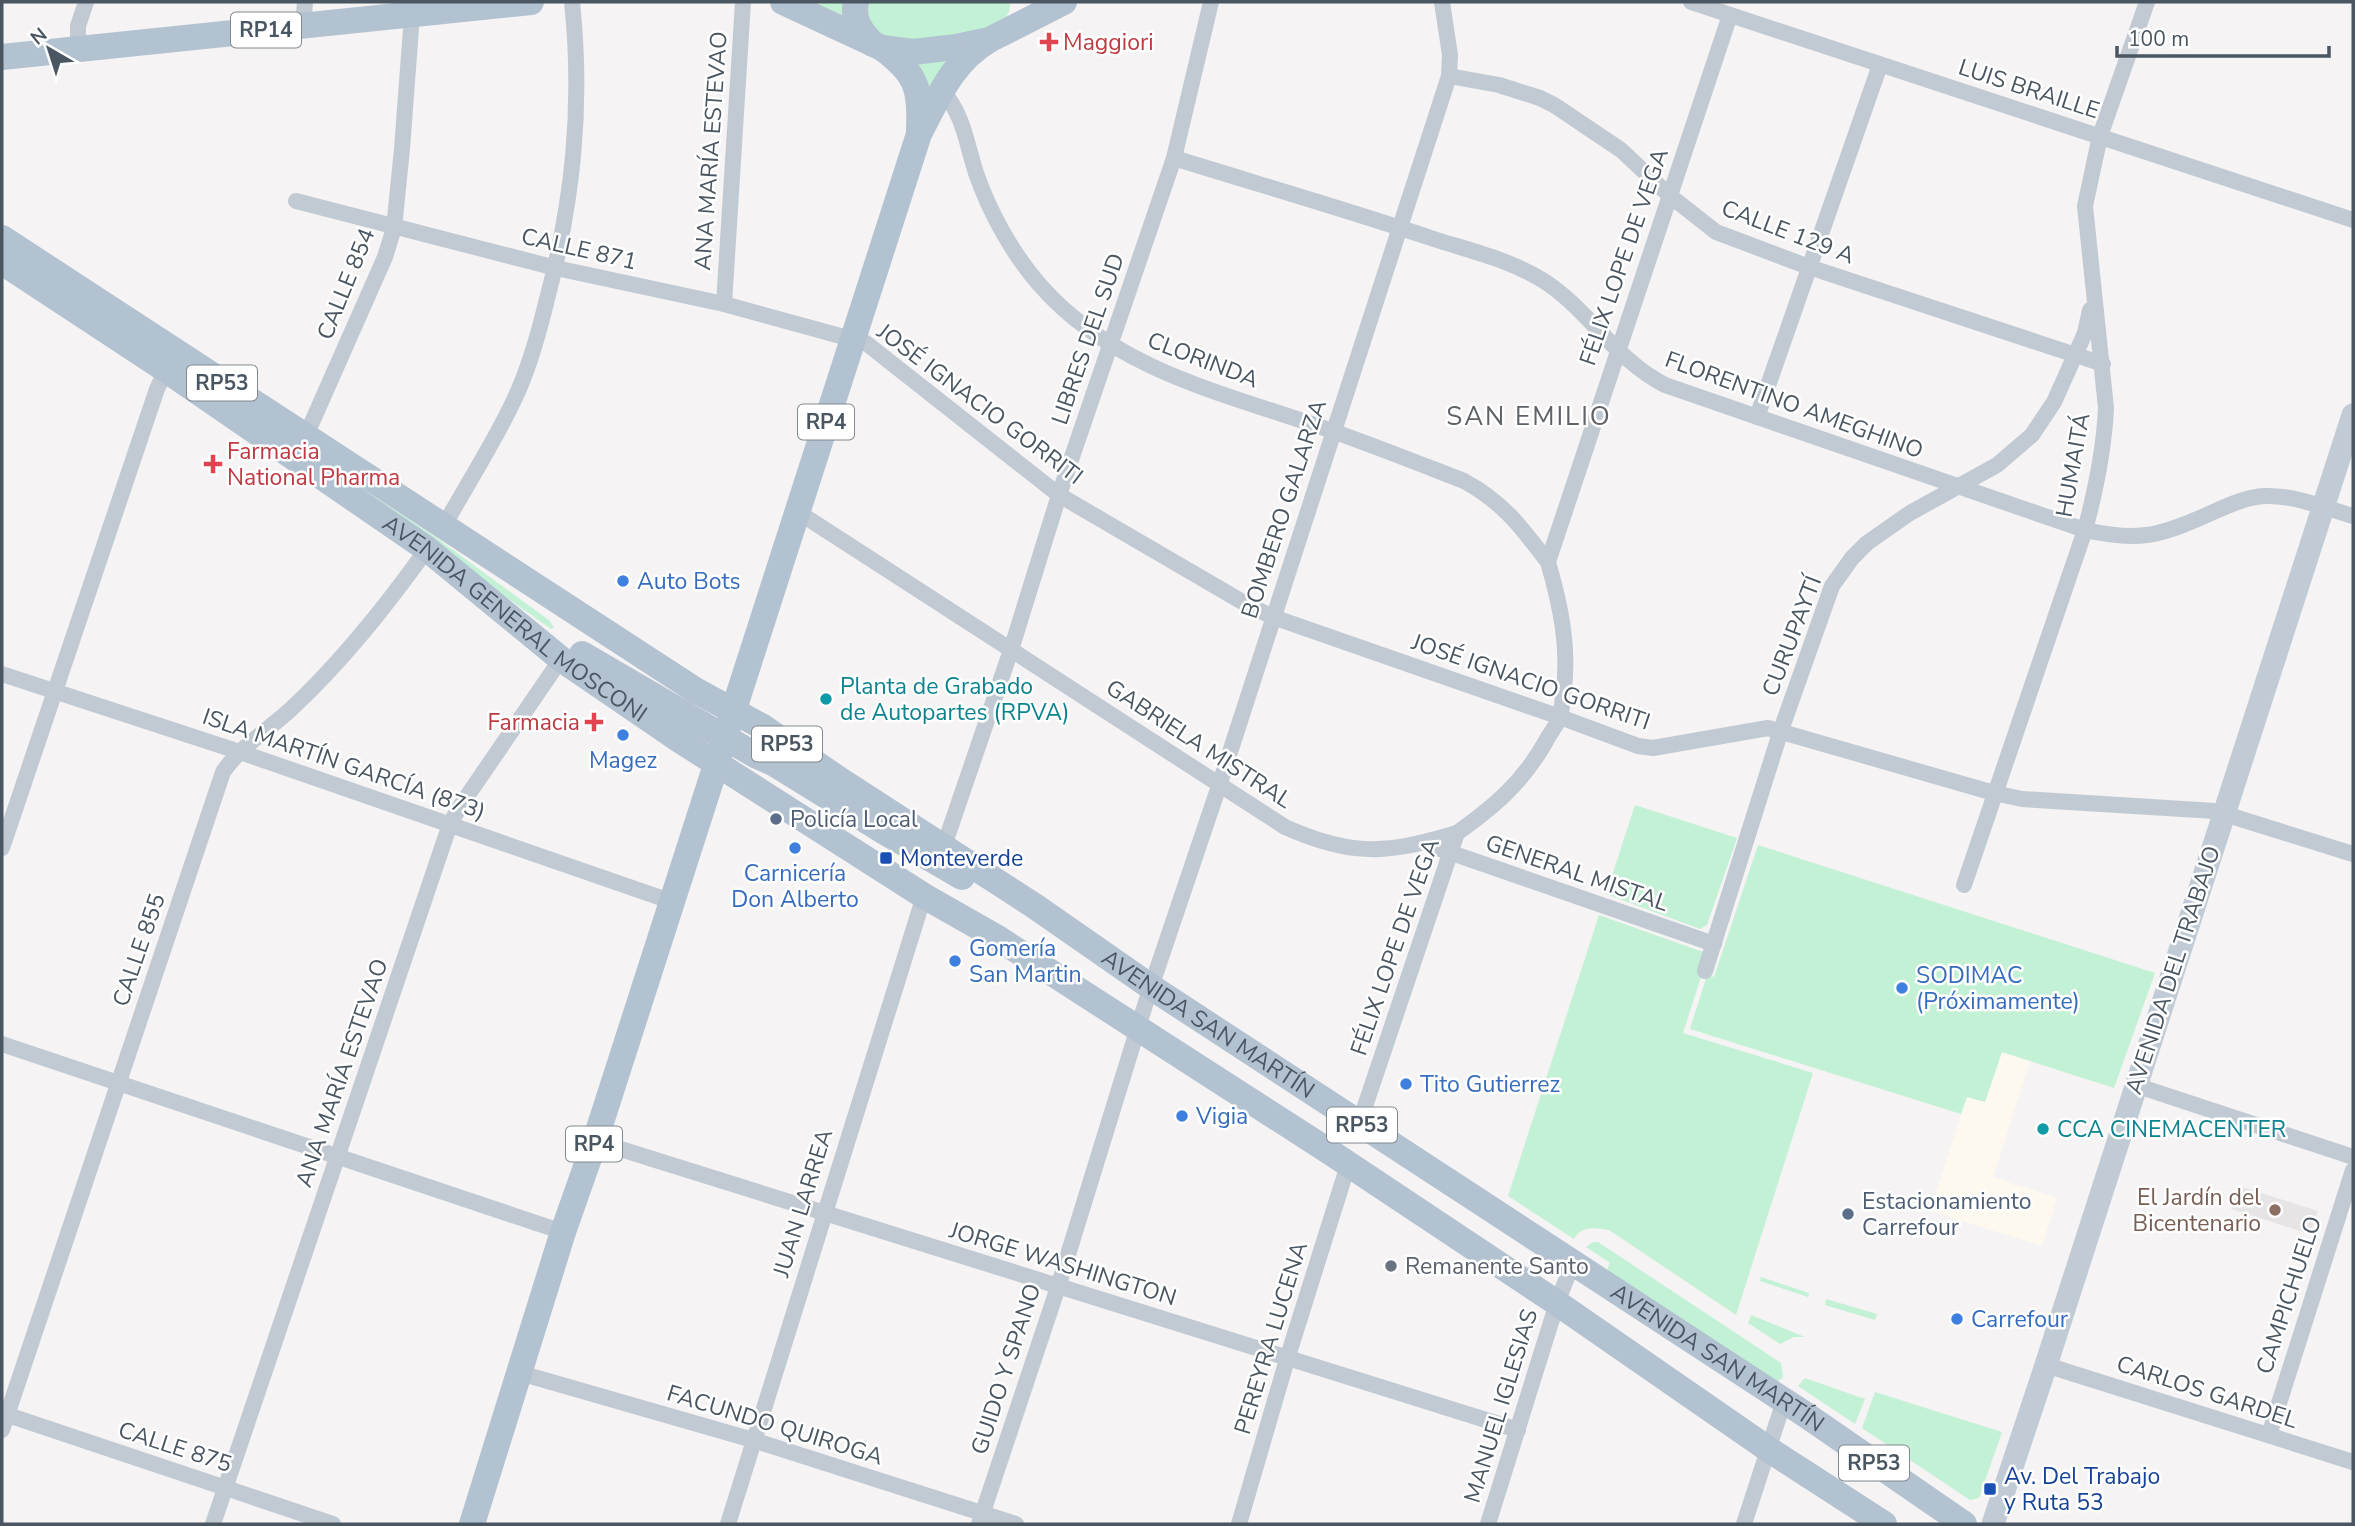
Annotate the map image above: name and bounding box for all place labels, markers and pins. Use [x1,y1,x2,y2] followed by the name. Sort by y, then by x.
[1063,27,1154,58] place label: Maggiori
[1041,34,1057,50] marker: Maggiori
[227,436,400,493] place label: Farmacia National Pharma
[205,456,221,472] marker: Farmacia National Pharma
[637,566,741,597] place label: Auto Bots
[615,573,631,589] marker: Auto Bots
[840,671,1069,728] place label: Planta de Grabado de Autopartes (RPVA)
[818,691,834,707] marker: Planta de Grabado de Autopartes (RPVA)
[487,707,580,738] place label: Farmacia
[586,714,602,730] marker: Farmacia
[615,727,631,743] marker: Magez
[589,745,657,776] place label: Magez
[790,804,918,835] place label: Policía Local
[768,811,784,827] marker: Policía Local
[787,840,803,856] marker: Carnicería Don Alberto
[900,843,1023,874] place label: Monteverde
[878,850,894,866] marker: Monteverde
[731,858,859,915] place label: Carnicería Don Alberto
[969,933,1081,990] place label: Gomería San Martin
[947,953,963,969] marker: Gomería San Martin
[1916,960,2080,1017] place label: SODIMAC (Próximamente)
[1894,980,1910,996] marker: SODIMAC (Próximamente)
[1420,1069,1560,1100] place label: Tito Gutierrez
[1398,1076,1414,1092] marker: Tito Gutierrez
[1195,1101,1248,1132] place label: Vigia
[1174,1108,1190,1124] marker: Vigia
[2057,1114,2286,1145] place label: CCA CINEMACENTER
[2035,1121,2051,1137] marker: CCA CINEMACENTER
[2133,1182,2261,1239] place label: El Jardín del Bicentenario
[1862,1186,2032,1243] place label: Estacionamiento Carrefour
[2267,1202,2283,1218] marker: El Jardín del Bicentenario
[1840,1206,1856,1222] marker: Estacionamiento Carrefour
[1405,1251,1589,1282] place label: Remanente Santo
[1383,1258,1399,1274] marker: Remanente Santo
[1971,1304,2069,1335] place label: Carrefour
[1949,1311,1965,1327] marker: Carrefour
[2004,1461,2160,1518] place label: Av. Del Trabajo y Ruta 53
[1982,1481,1998,1497] marker: Av. Del Trabajo y Ruta 53

